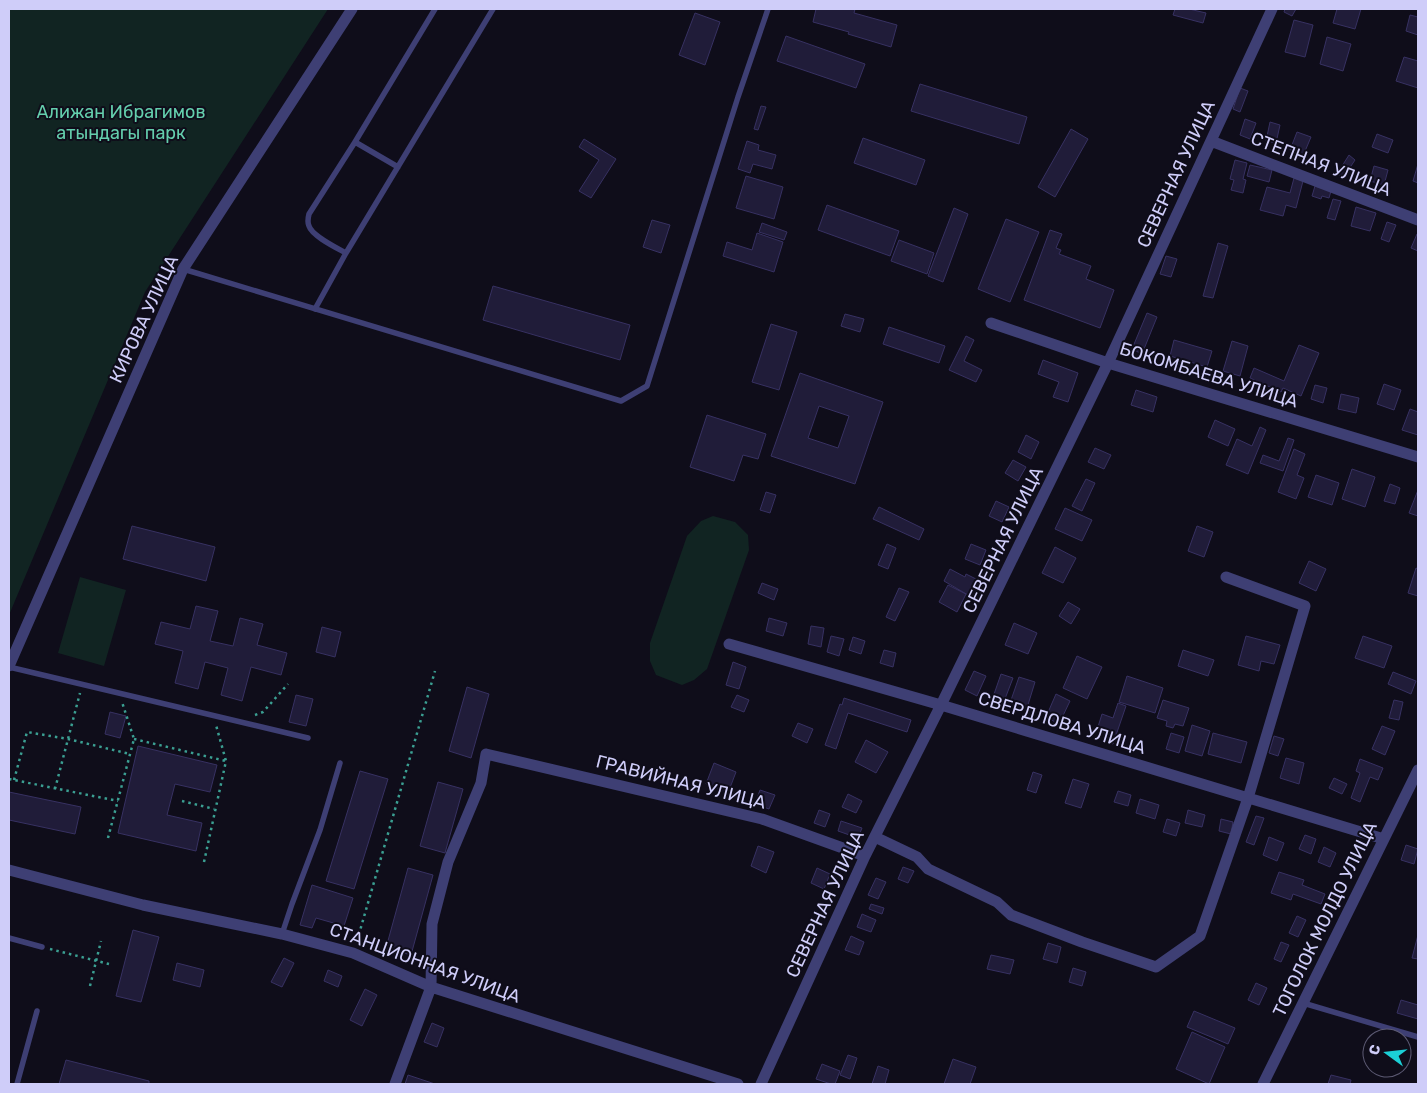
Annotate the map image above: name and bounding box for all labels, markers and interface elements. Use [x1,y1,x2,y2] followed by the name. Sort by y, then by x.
[1132,97,1220,251] street label: СЕВЕРНАЯ УЛИЦА
[36,101,206,144] park label: Алижан Ибрагимов атындагы парк
[1248,127,1394,201] street label: СТЕПНАЯ УЛИЦА
[105,252,183,386] street label: КИРОВА УЛИЦА
[1117,337,1301,413] street label: БОКОМБАЕВА УЛИЦА
[958,463,1048,617] street label: СЕВЕРНАЯ УЛИЦА
[976,687,1148,759] street label: СВЕРДЛОВА УЛИЦА
[594,750,768,814] street label: ГРАВИЙНАЯ УЛИЦА
[1268,818,1382,1020] street label: ТОГОЛОК МОЛДО УЛИЦА
[781,827,869,981] street label: СЕВЕРНАЯ УЛИЦА
[327,918,523,1008] street label: СТАНЦИОННАЯ УЛИЦА
[1362,1028,1412,1078] north arrow
[1365,1043,1384,1057] text: С

